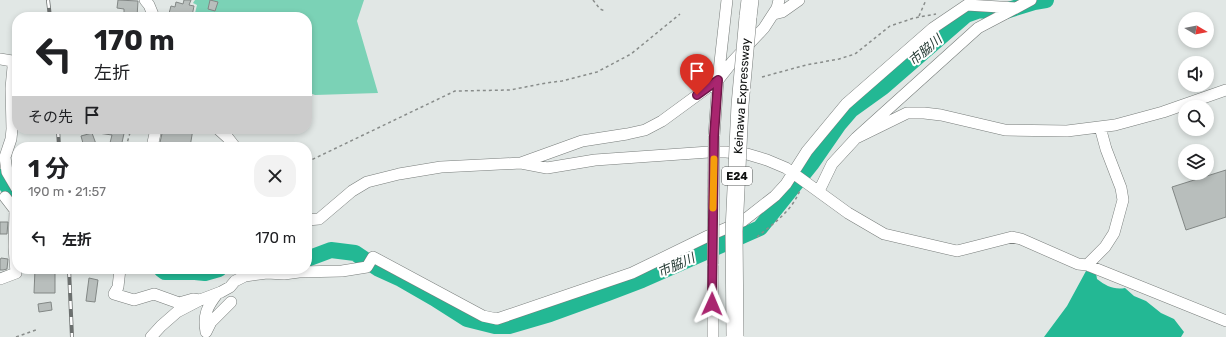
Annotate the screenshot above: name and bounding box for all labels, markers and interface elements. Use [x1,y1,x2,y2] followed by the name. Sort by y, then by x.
[1178,12,1214,48] north arrow
[1178,12,1214,180] map controls
[94,24,175,57] text: 170 m
[28,28,80,80] icon: left
[905,30,946,68] water label: 市脇川
[731,37,753,154] street label: Keinawa Expressway
[680,54,714,95] pin
[1178,56,1214,92] button: sound
[686,60,708,82] icon: arrive
[94,62,130,84] text: 左折
[1178,100,1214,136] button: search
[81,104,103,126] icon: arrive
[28,108,73,126] text: その先
[1178,144,1214,180] button: layers
[28,155,69,183] text: 1 分
[254,155,296,197] button: close
[722,167,752,185] road number: E24
[28,184,106,199] text: 190 m · 21:57
[28,227,50,249] icon: left
[255,229,296,247] text: 170 m
[62,231,92,249] text: 左折
[655,249,699,280] water label: 市脇川
[691,283,733,325] position arrow

